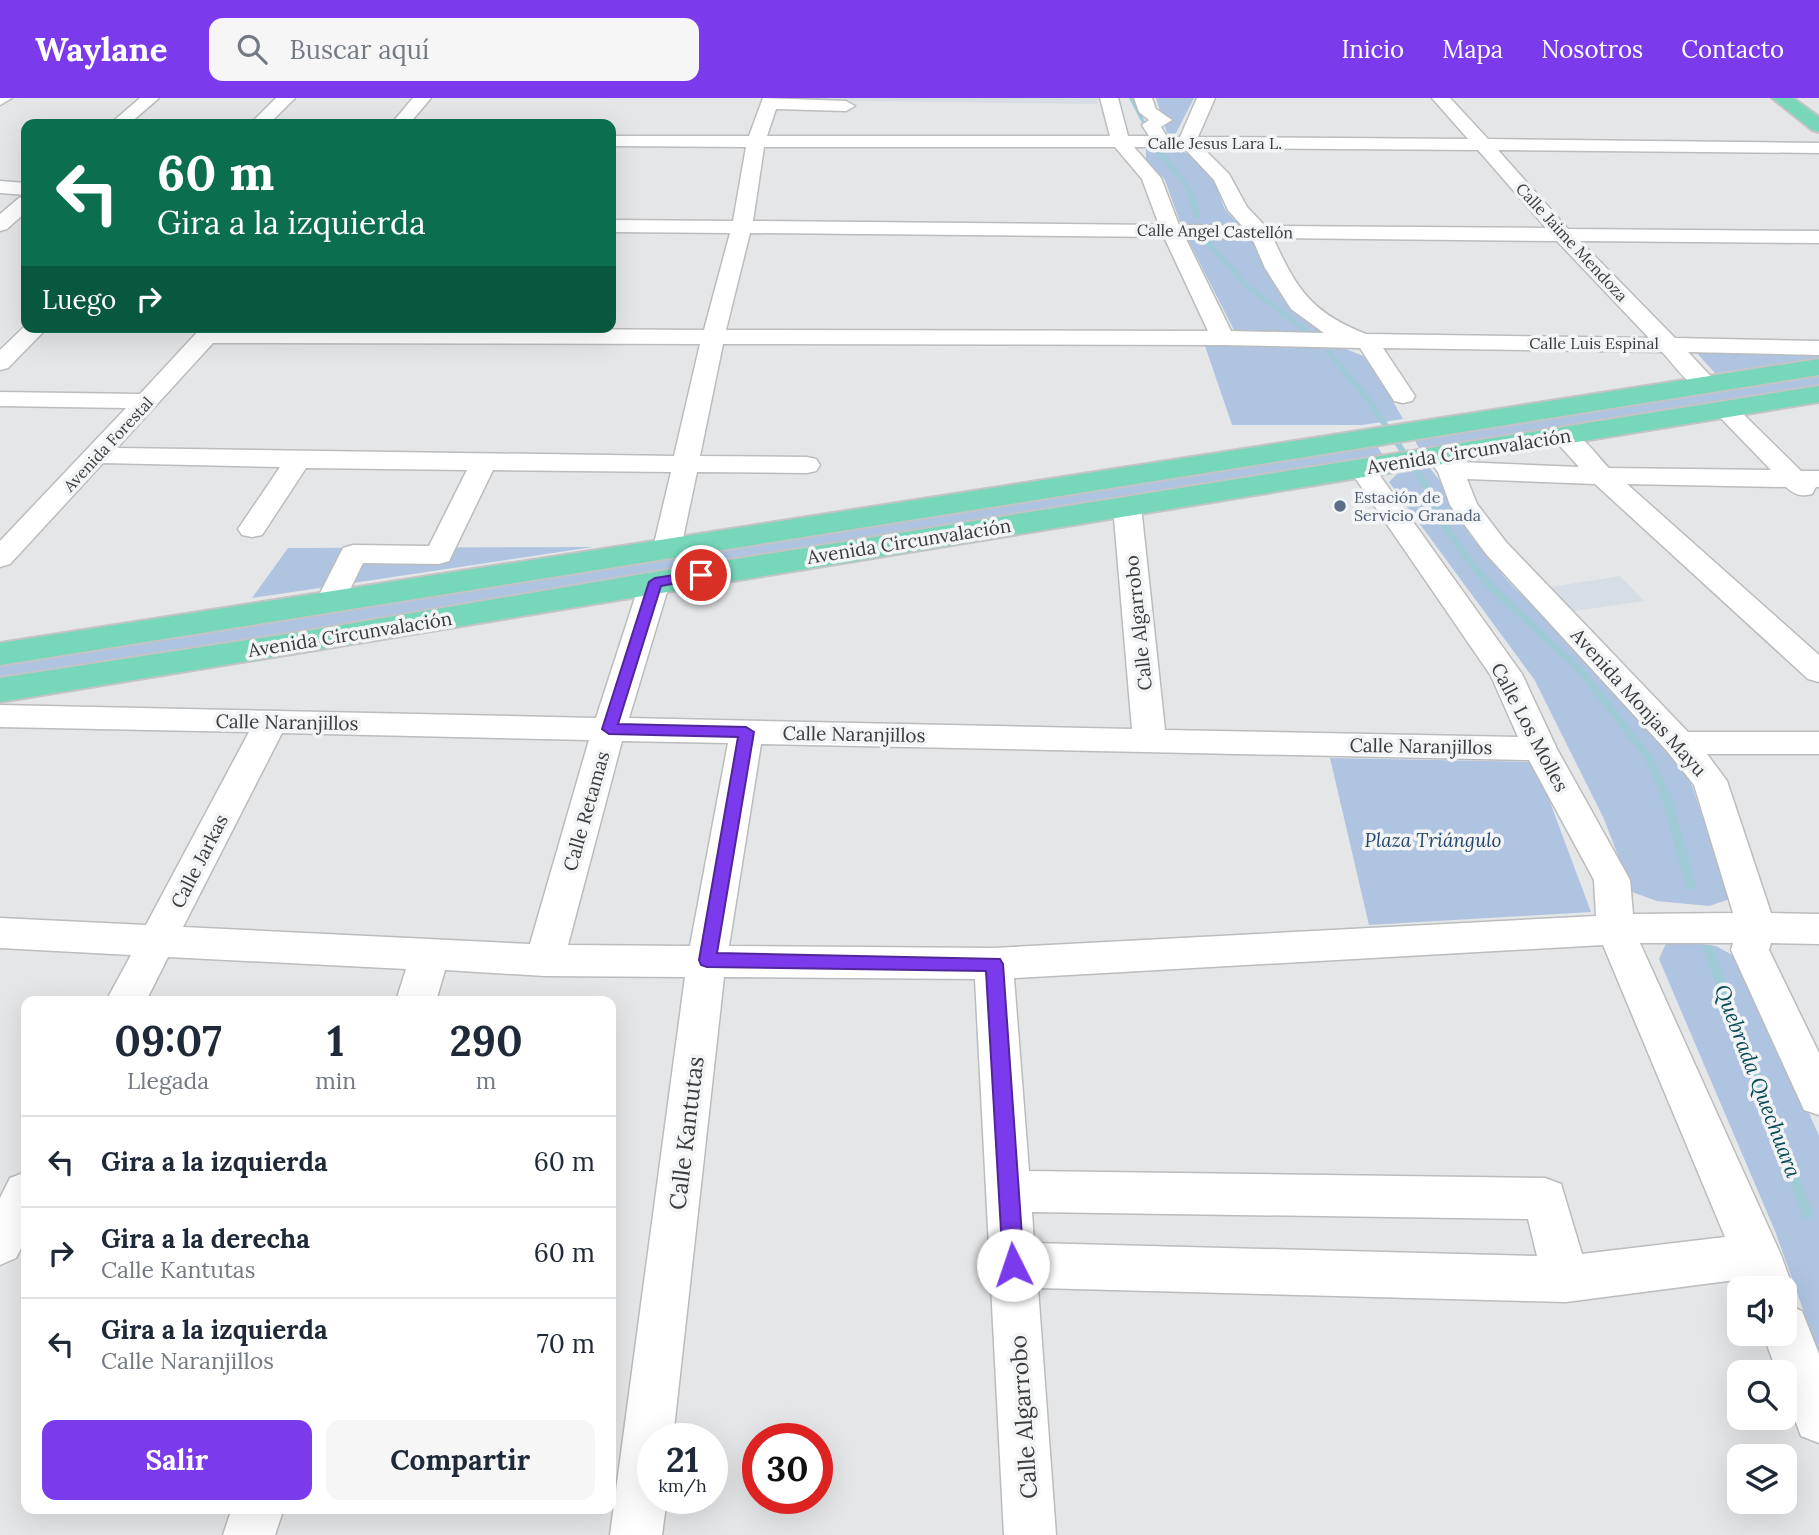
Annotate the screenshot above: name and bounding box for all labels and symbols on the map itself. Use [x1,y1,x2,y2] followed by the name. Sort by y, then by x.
[1148,133,1282,153] street label: Calle Jesus Lara L.
[1512,178,1632,306] street label: Calle Jaime Mendoza
[1137,220,1294,242] street label: Calle Angel Castellón
[1529,333,1659,353] street label: Calle Luis Espinal
[58,392,157,496] street label: Avenida Forestal
[1364,423,1573,479] street label: Avenida Circunvalación
[1354,487,1481,525] place label: Estación de Servicio Granada
[1332,498,1348,514] marker: Estación de Servicio Granada
[804,513,1013,569] street label: Avenida Circunvalación
[671,545,731,605] pin
[1119,554,1157,692] street label: Calle Algarrobo
[245,606,454,662] street label: Avenida Circunvalación
[1565,622,1712,781] street label: Avenida Monjas Mayu
[1486,658,1574,796] street label: Calle Los Molles
[215,709,359,735] street label: Calle Naranjillos
[782,721,926,747] street label: Calle Naranjillos
[1349,733,1493,759] street label: Calle Naranjillos
[557,748,615,874] street label: Calle Retamas
[165,810,233,912] street label: Calle Jarkas
[1365,828,1502,852] park label: Plaza Triángulo
[1709,981,1807,1182] water label: Quebrada Quechuara
[662,1055,710,1211] street label: Calle Kantutas
[976,1228,1050,1302] position arrow
[1003,1334,1043,1500] street label: Calle Algarrobo
[742,1423,833,1514] speed limit sign: 30

